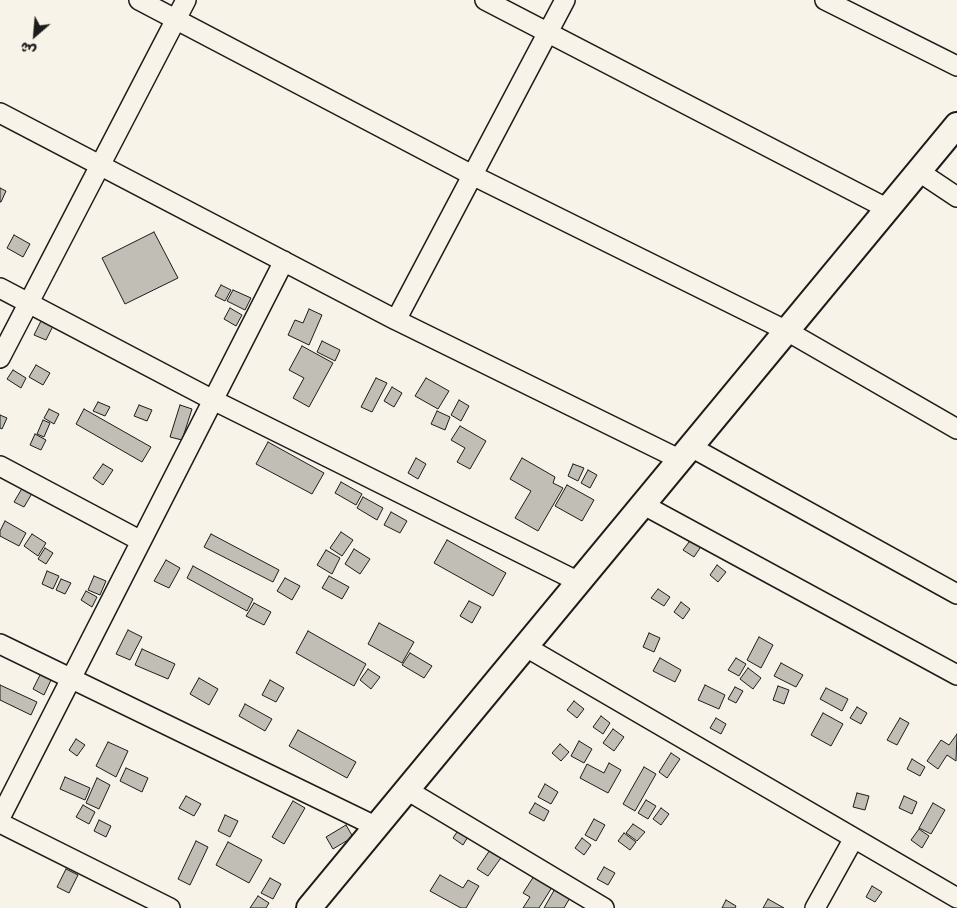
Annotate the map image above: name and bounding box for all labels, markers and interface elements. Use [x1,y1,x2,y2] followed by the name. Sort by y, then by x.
[10,10,60,60] north arrow
[17,38,39,60] text: ش

